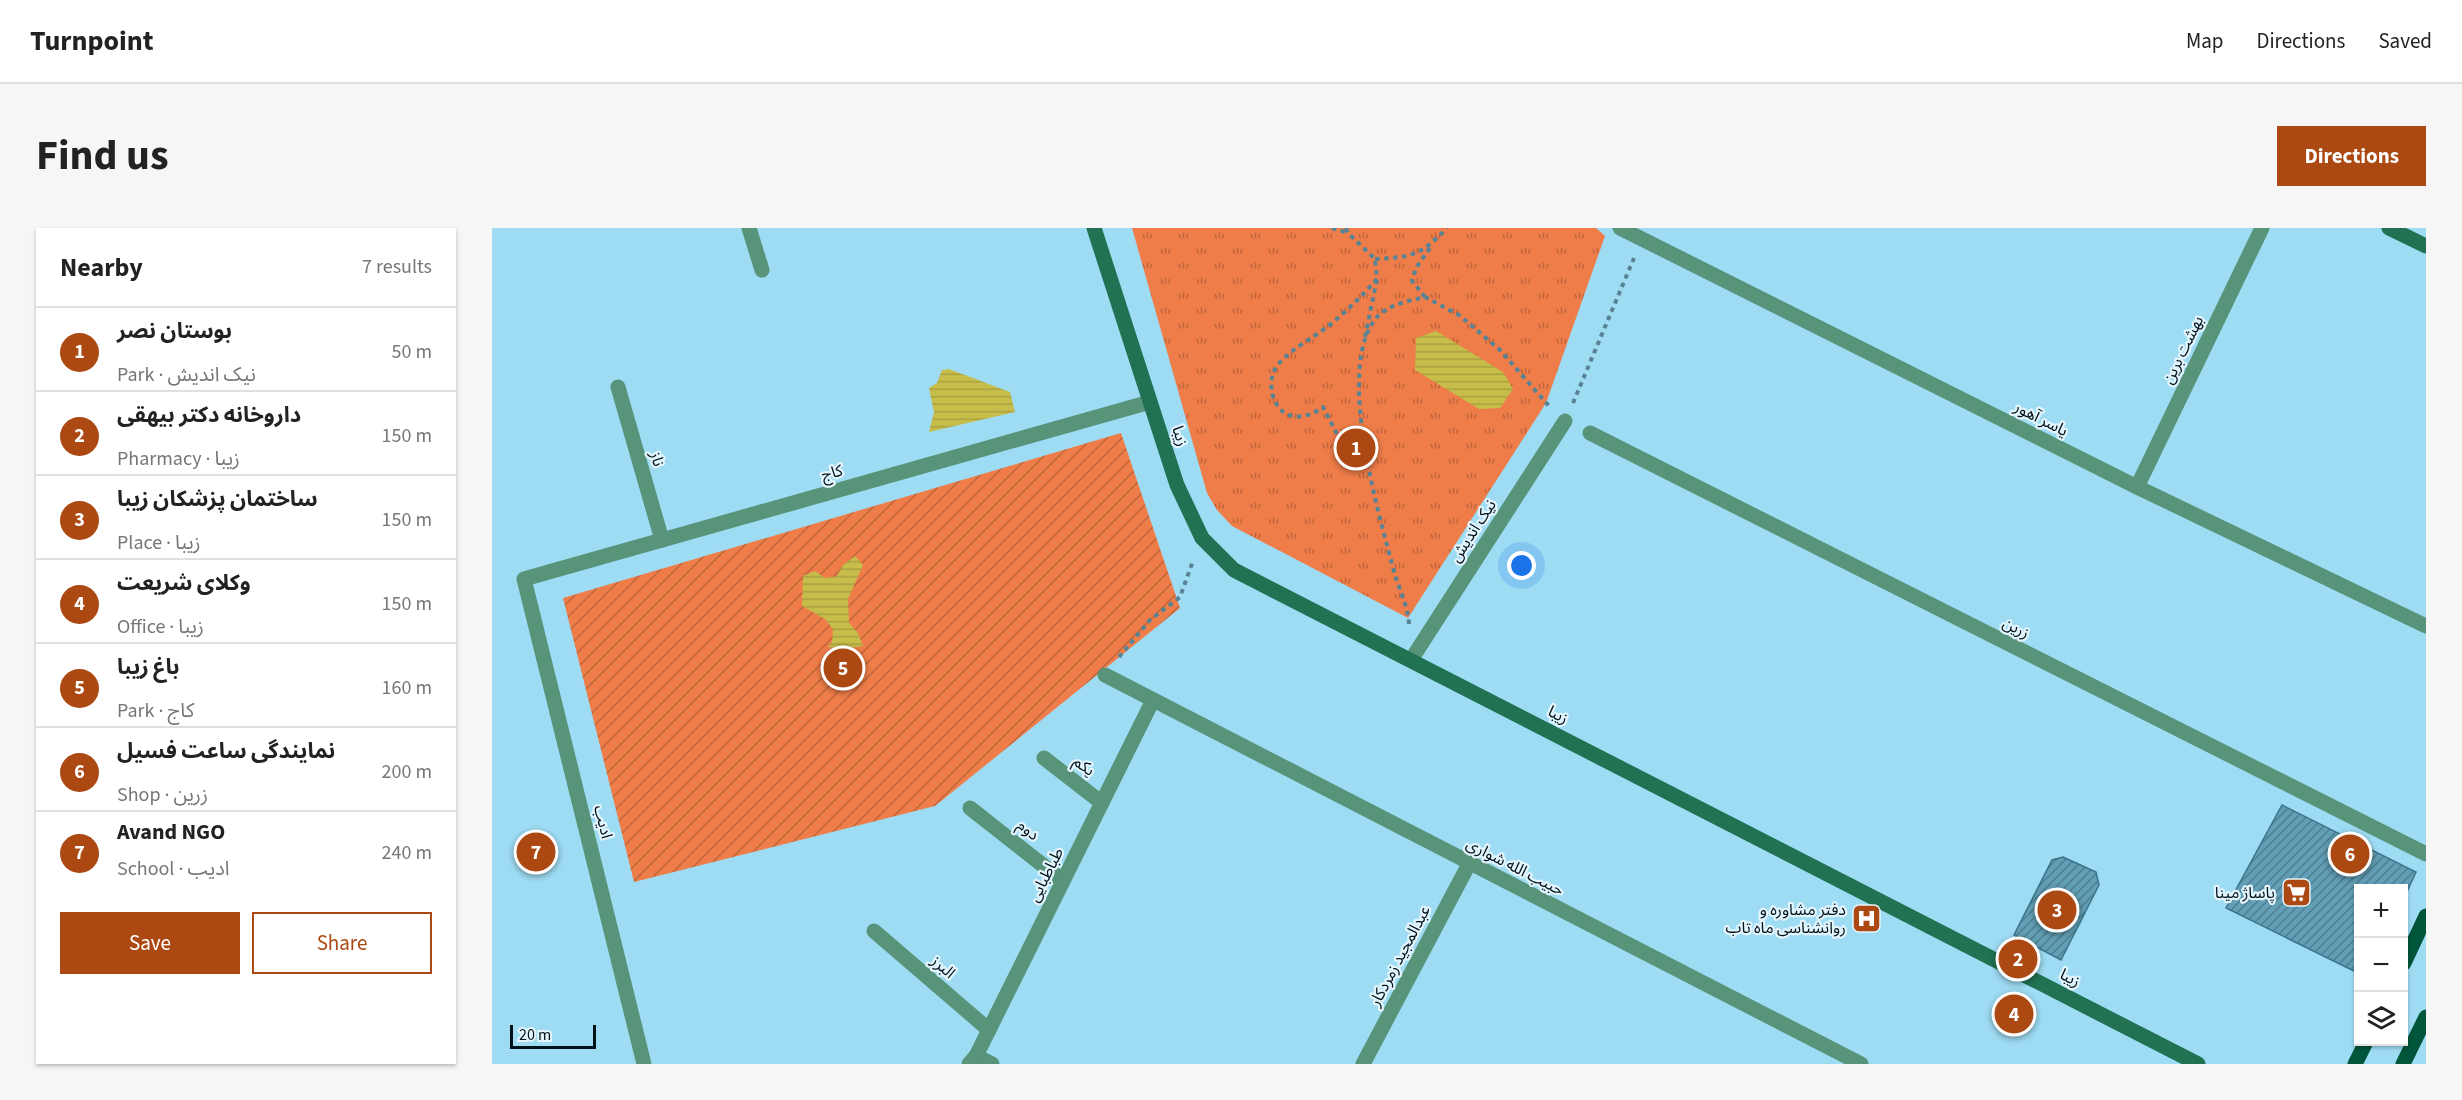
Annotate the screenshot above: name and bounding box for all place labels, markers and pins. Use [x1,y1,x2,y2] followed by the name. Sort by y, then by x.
[1336,426,1376,470] pin: 1
[824,646,862,690] pin: 5
[516,830,555,874] pin: 7
[2330,832,2370,876] pin: 6
[2280,877,2312,909] supermarket icon: پاساژ مینا
[2215,882,2275,904] place label: پاساژ مینا
[2038,888,2076,932] pin: 3
[1726,899,1846,939] place label: دفتر مشاوره و روانشناسی ماه تاب
[1851,903,1883,935] hospital icon: دفتر مشاوره و روانشناسی ماه تاب
[1998,936,2038,982] pin: 2
[1994,992,2033,1036] pin: 4

